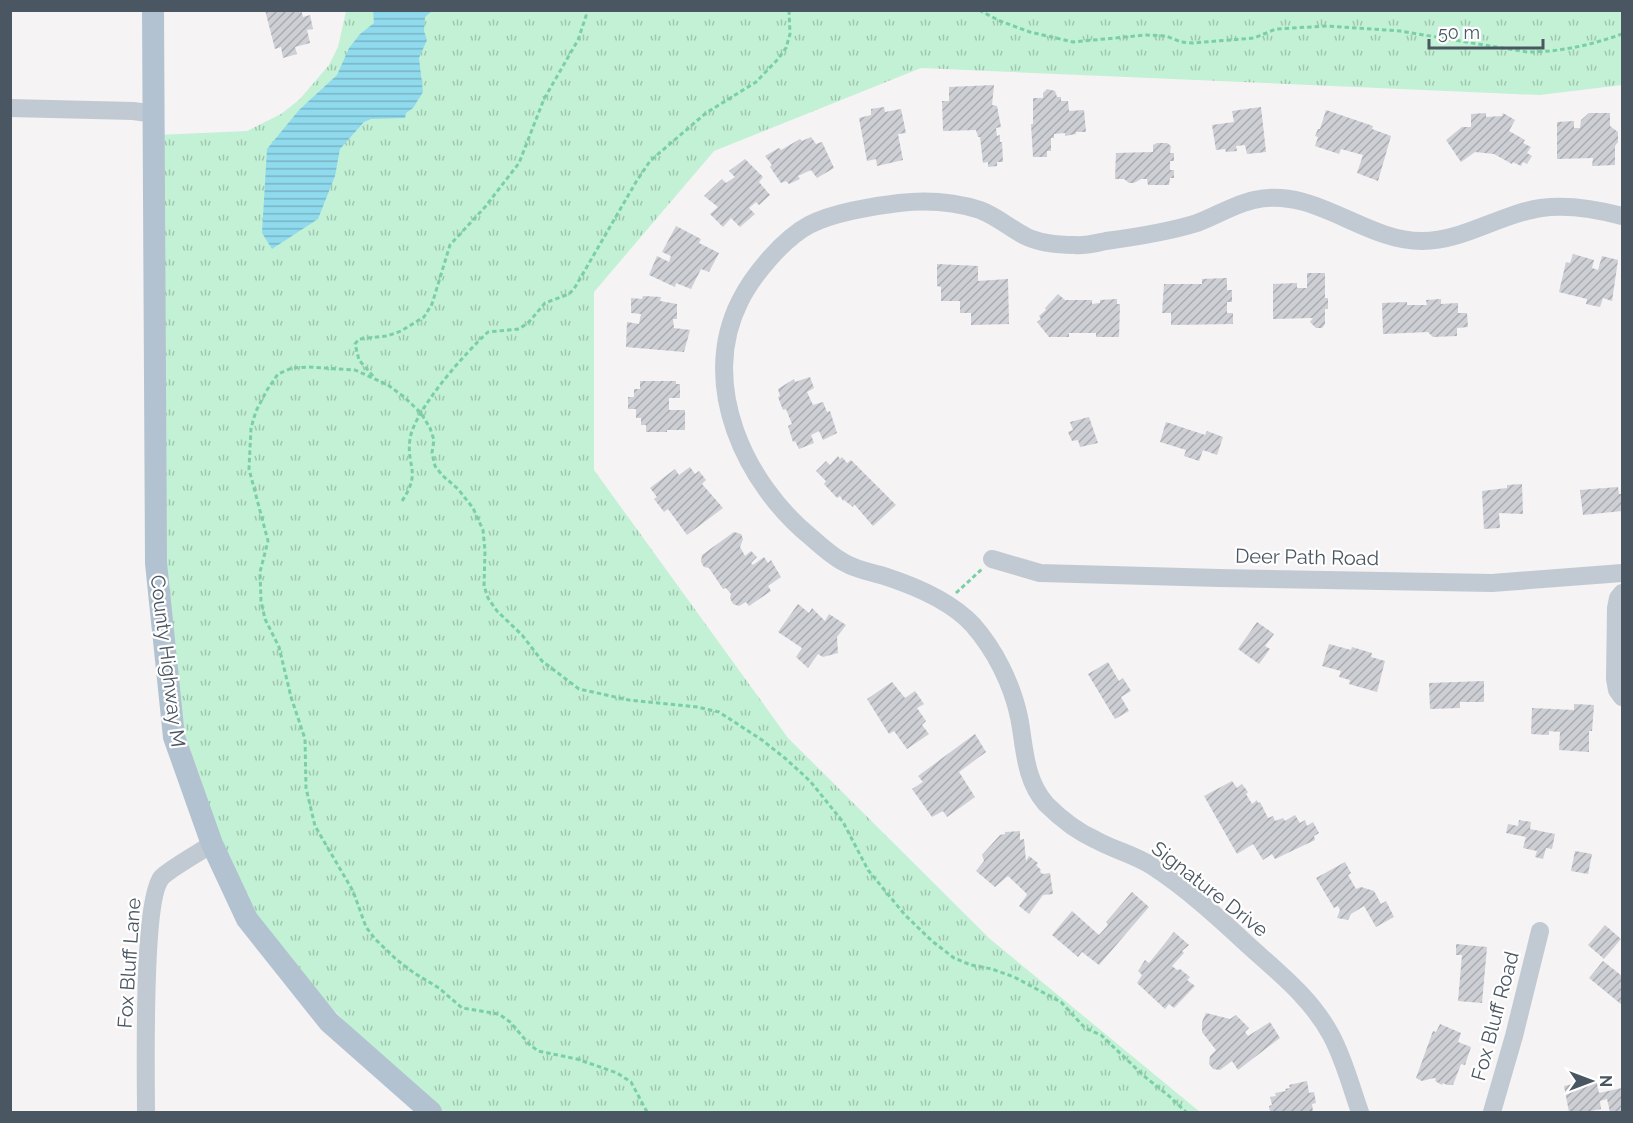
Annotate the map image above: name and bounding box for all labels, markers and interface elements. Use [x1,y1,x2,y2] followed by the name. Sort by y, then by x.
[1429,12,1543,50] scale bar
[1438,22,1480,43] text: 50 m
[1235,544,1379,570] street label: Deer Path Road
[146,573,190,749] street label: County Highway M
[1147,836,1273,942] street label: Signature Drive
[112,897,146,1029] street label: Fox Bluff Lane
[1466,949,1524,1083] street label: Fox Bluff Road
[1561,1051,1621,1111] north arrow
[1596,1075,1615,1087] text: N

